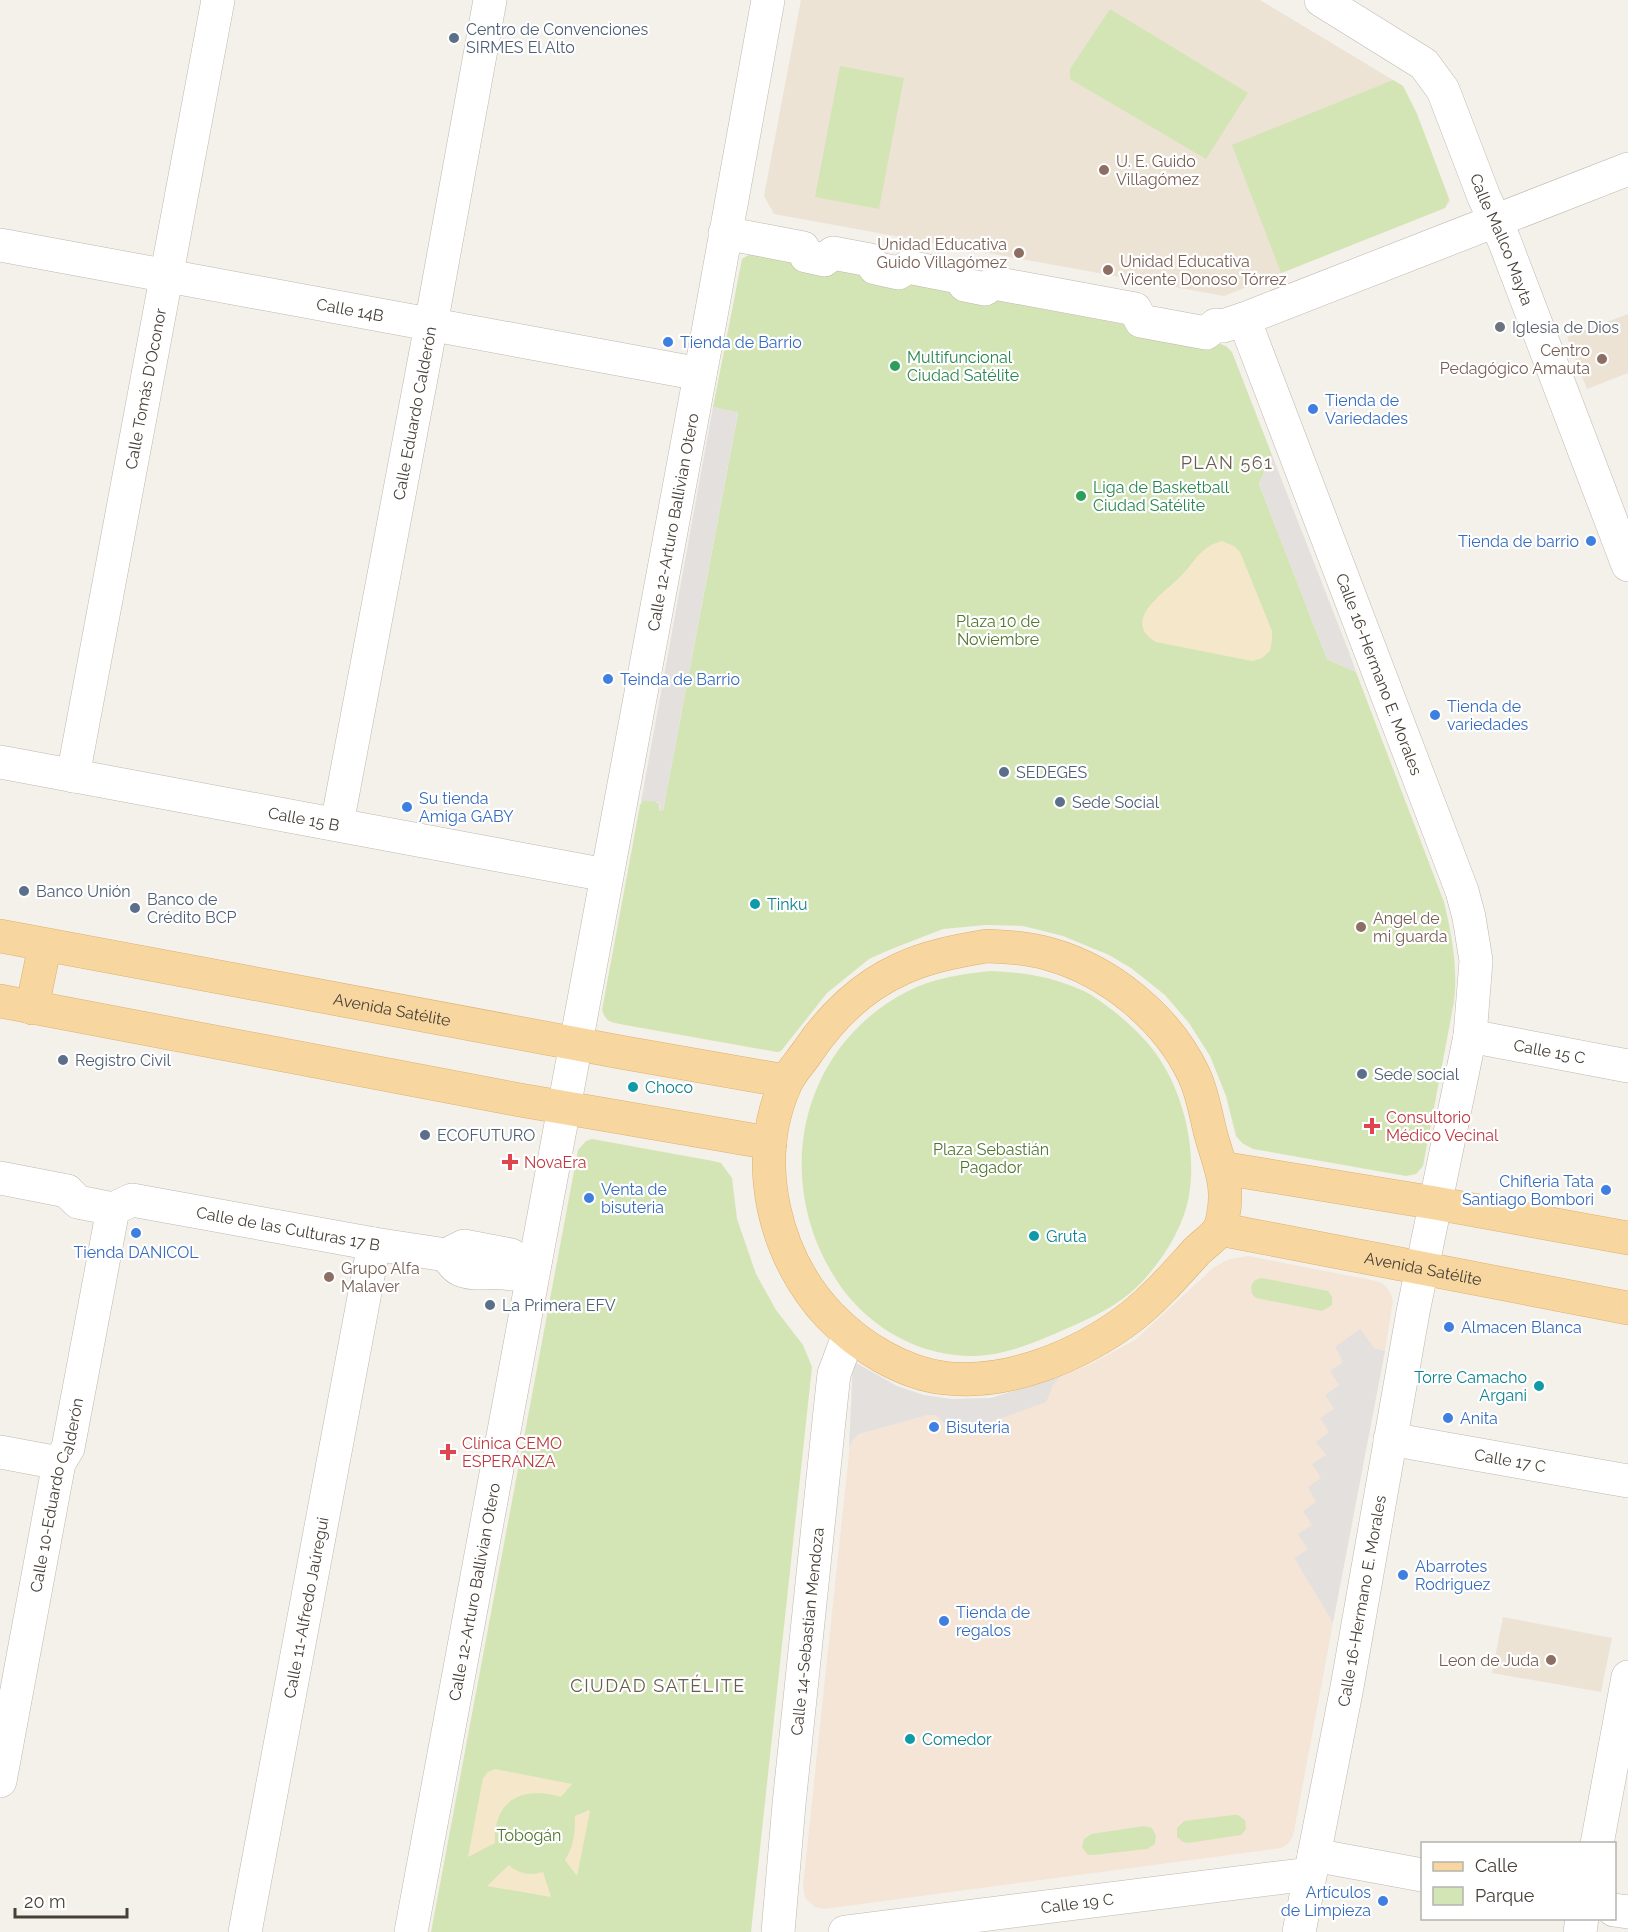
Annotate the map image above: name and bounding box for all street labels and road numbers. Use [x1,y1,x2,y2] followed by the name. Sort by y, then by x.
[1466,171,1537,308] street label: Calle Mallco Mayta
[315,294,385,325] street label: Calle 14B
[121,306,170,471] street label: Calle Tomás D'Oconor
[389,325,440,502] street label: Calle Eduardo Calderón
[643,411,702,633] street label: Calle 12-Arturo Ballivian Otero
[1332,570,1426,778] street label: Calle 16-Hermano E. Morales
[266,803,341,835] street label: Calle 15 B
[332,989,452,1030] street label: Avenida Satélite
[1512,1035,1587,1067] street label: Calle 15 C
[195,1202,381,1254] street label: Calle de las Culturas 17 B
[1363,1248,1483,1289] street label: Avenida Satélite
[26,1396,87,1594] street label: Calle 10-Eduardo Calderón
[1473,1445,1547,1476] street label: Calle 17 C
[445,1481,504,1702] street label: Calle 12-Arturo Ballivian Otero
[1334,1494,1390,1708] street label: Calle 16-Hermano E. Morales
[280,1515,332,1700] street label: Calle 11-Alfredo Jaúregui
[787,1526,827,1736] street label: Calle 14-Sebastian Mendoza
[1040,1889,1115,1917] street label: Calle 19 C

